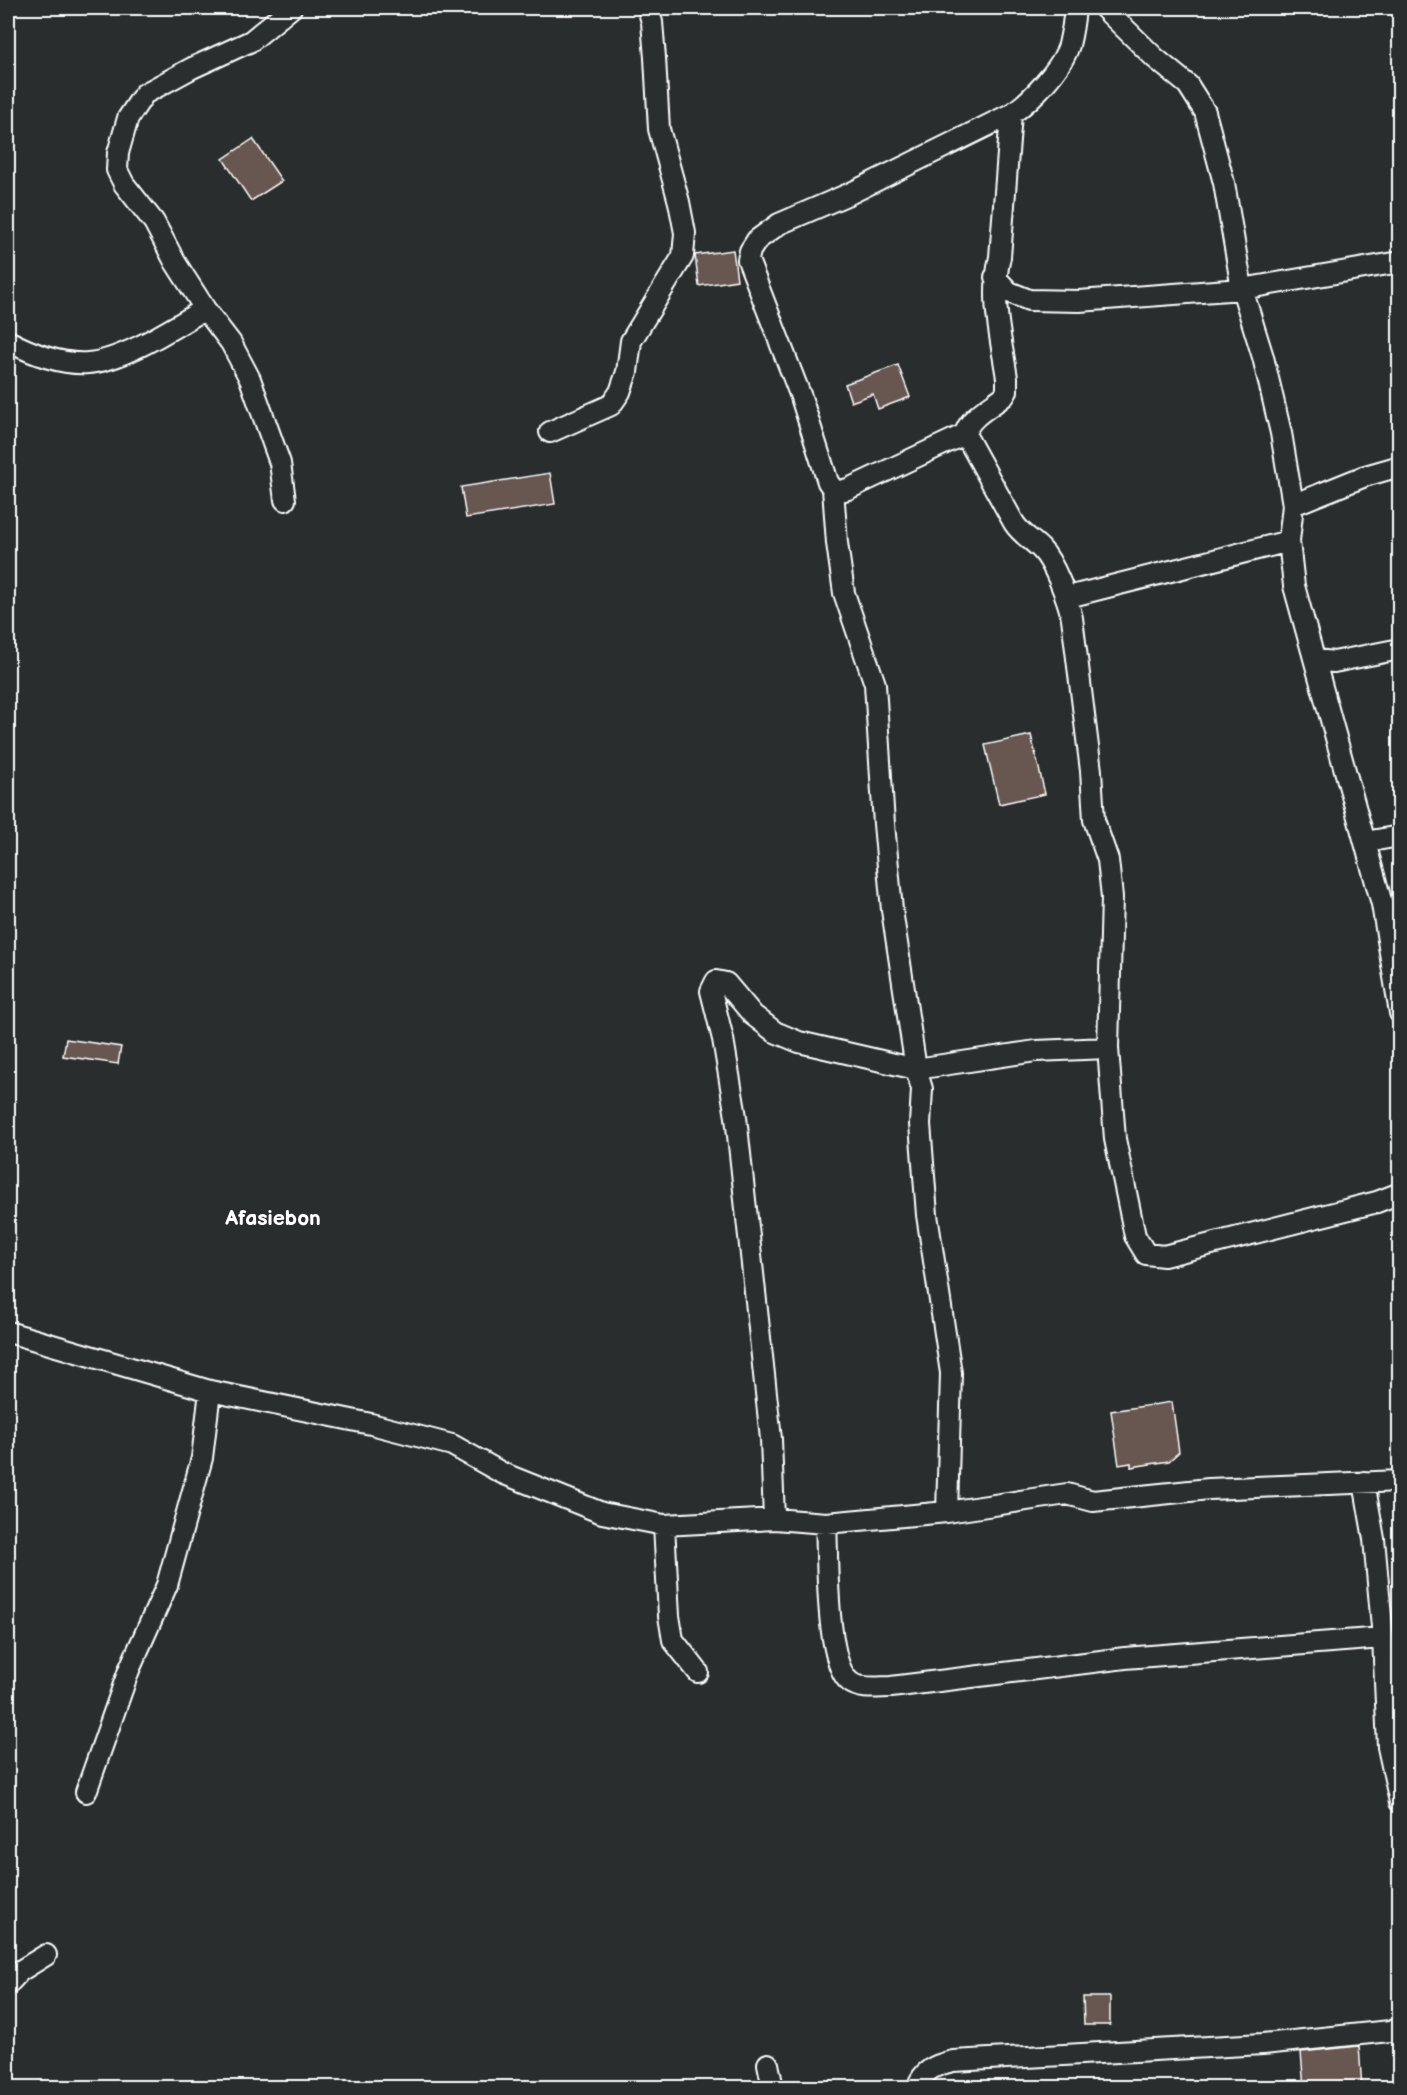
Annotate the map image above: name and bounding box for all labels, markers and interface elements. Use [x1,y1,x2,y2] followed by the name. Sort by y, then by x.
[224,1206,321,1231] district label: Afasiebon

